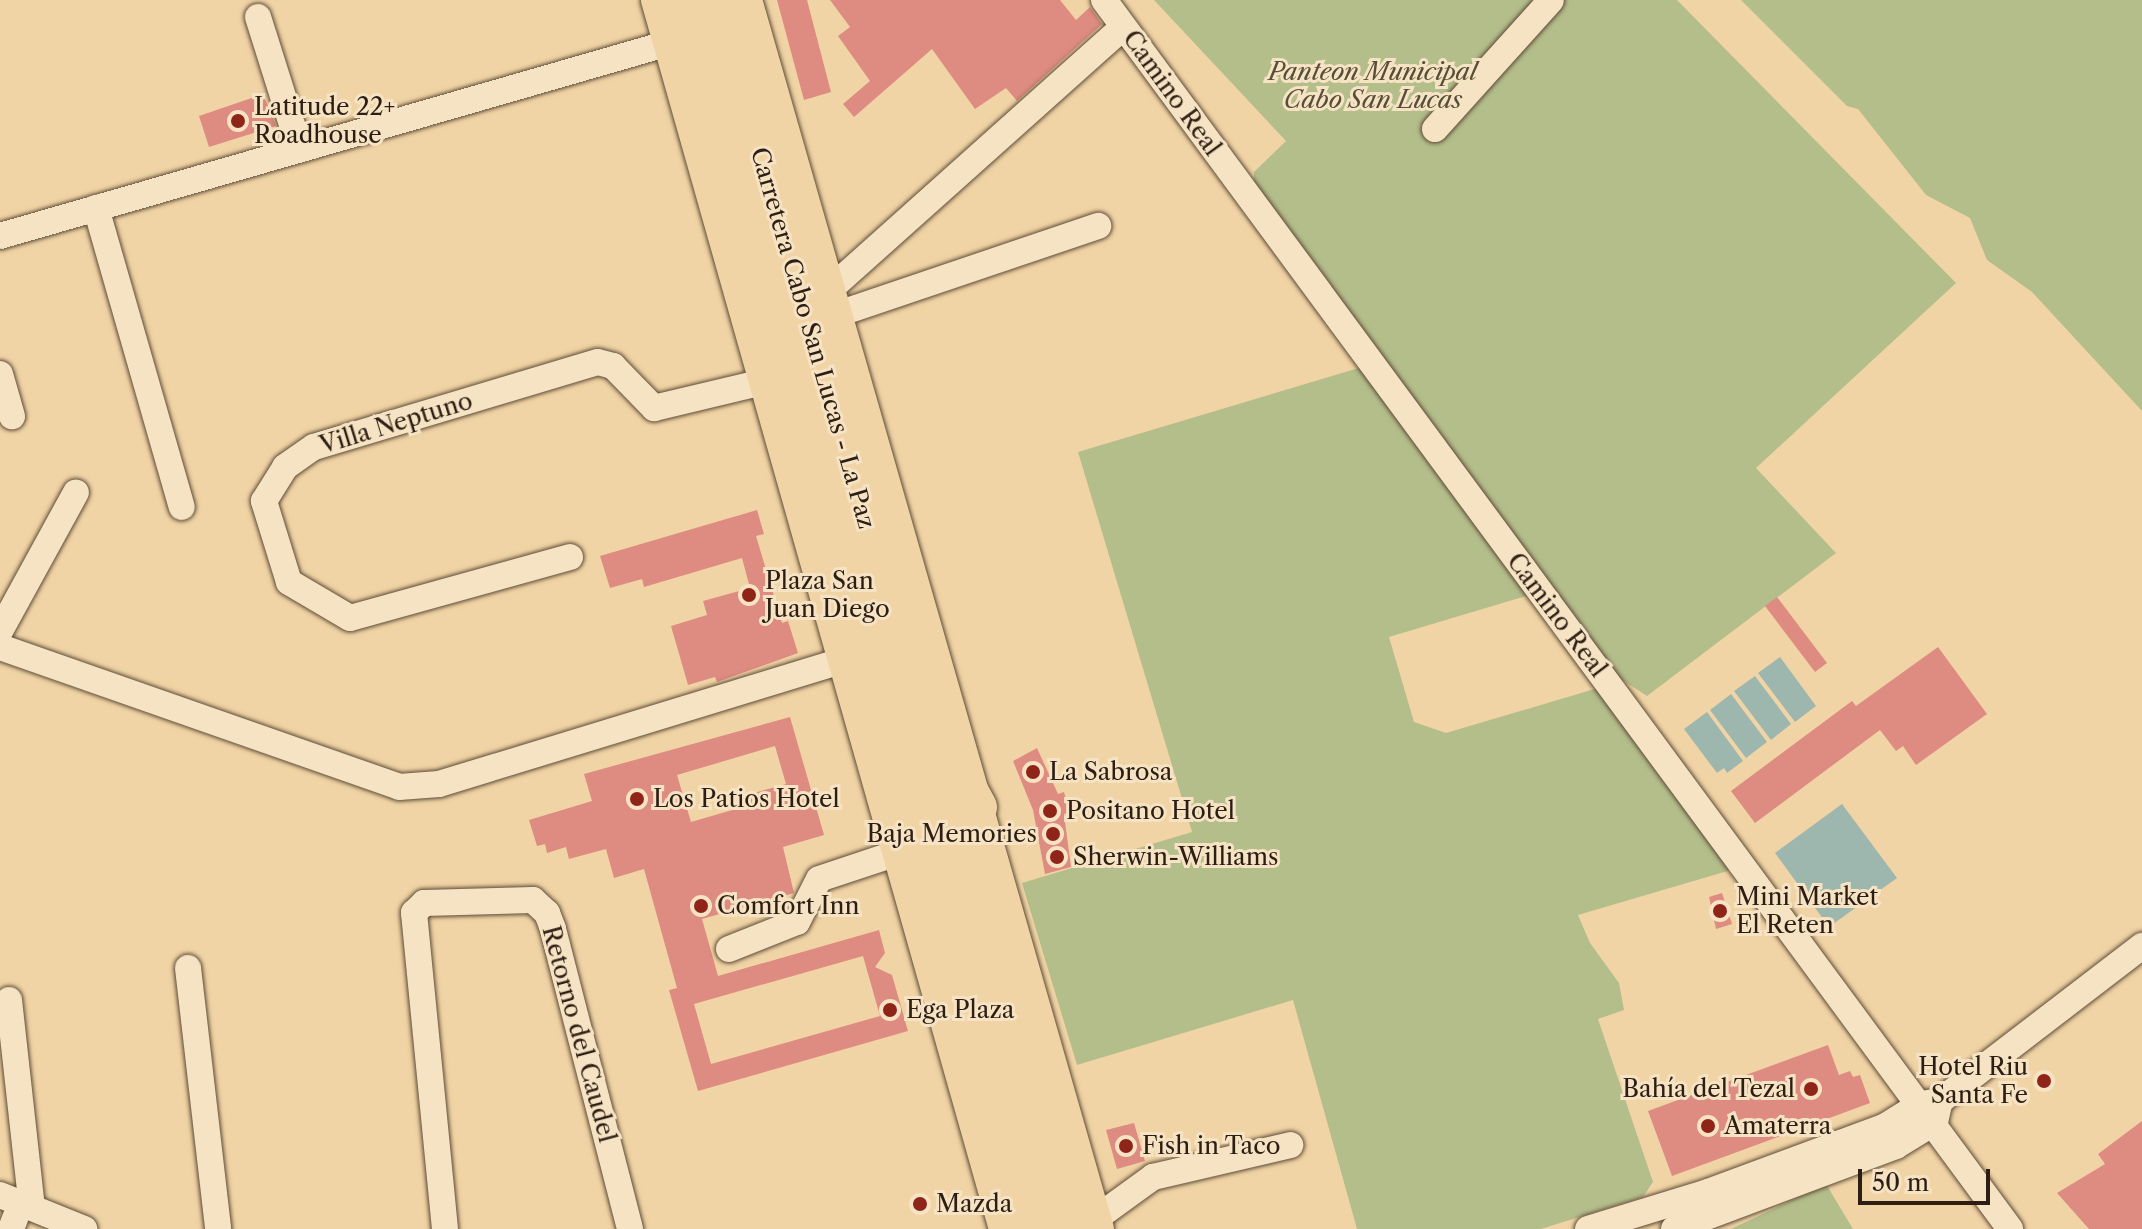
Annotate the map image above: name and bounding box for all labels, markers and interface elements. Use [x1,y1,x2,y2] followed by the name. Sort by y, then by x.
[1117,25,1227,161] street label: Camino Real
[1269,58,1477,114] park label: Panteon Municipal Cabo San Lucas
[254,93,395,149] place label: Latitude 22+ Roadhouse
[229,112,247,130] marker: Latitude 22+ Roadhouse
[745,144,881,532] street label: Carretera Cabo San Lucas - La Paz
[316,386,476,460] street label: Villa Neptuno
[1501,547,1613,683] street label: Camino Real
[765,567,890,623] place label: Plaza San Juan Diego
[740,586,758,604] marker: Plaza San Juan Diego
[1049,758,1173,786] place label: La Sabrosa
[1024,763,1042,781] marker: La Sabrosa
[653,785,840,813] place label: Los Patios Hotel
[628,790,646,808] marker: Los Patios Hotel
[1066,797,1235,825] place label: Positano Hotel
[1041,802,1059,820] marker: Positano Hotel
[866,820,1037,848] place label: Baja Memories
[1044,825,1062,843] marker: Baja Memories
[1073,843,1279,871] place label: Sherwin-Williams
[1048,848,1066,866] marker: Sherwin-Williams
[1736,883,1878,939] place label: Mini Market El Reten
[717,892,860,920] place label: Comfort Inn
[692,897,710,915] marker: Comfort Inn
[1711,902,1729,920] marker: Mini Market El Reten
[536,923,622,1145] street label: Retorno del Caudel
[906,996,1015,1024] place label: Ega Plaza
[881,1001,899,1019] marker: Ega Plaza
[1918,1053,2028,1109] place label: Hotel Riu Santa Fe
[2035,1072,2053,1090] marker: Hotel Riu Santa Fe
[1621,1075,1795,1103] place label: Bahía del Tezal
[1802,1080,1820,1098] marker: Bahía del Tezal
[1724,1112,1831,1140] place label: Amaterra
[1699,1117,1717,1135] marker: Amaterra
[1142,1132,1281,1160] place label: Fish in Taco
[1117,1137,1135,1155] marker: Fish in Taco
[1862,1153,1994,1203] scale bar
[1872,1168,1929,1197] text: 50 m
[936,1190,1012,1218] place label: Mazda
[911,1195,929,1213] marker: Mazda

